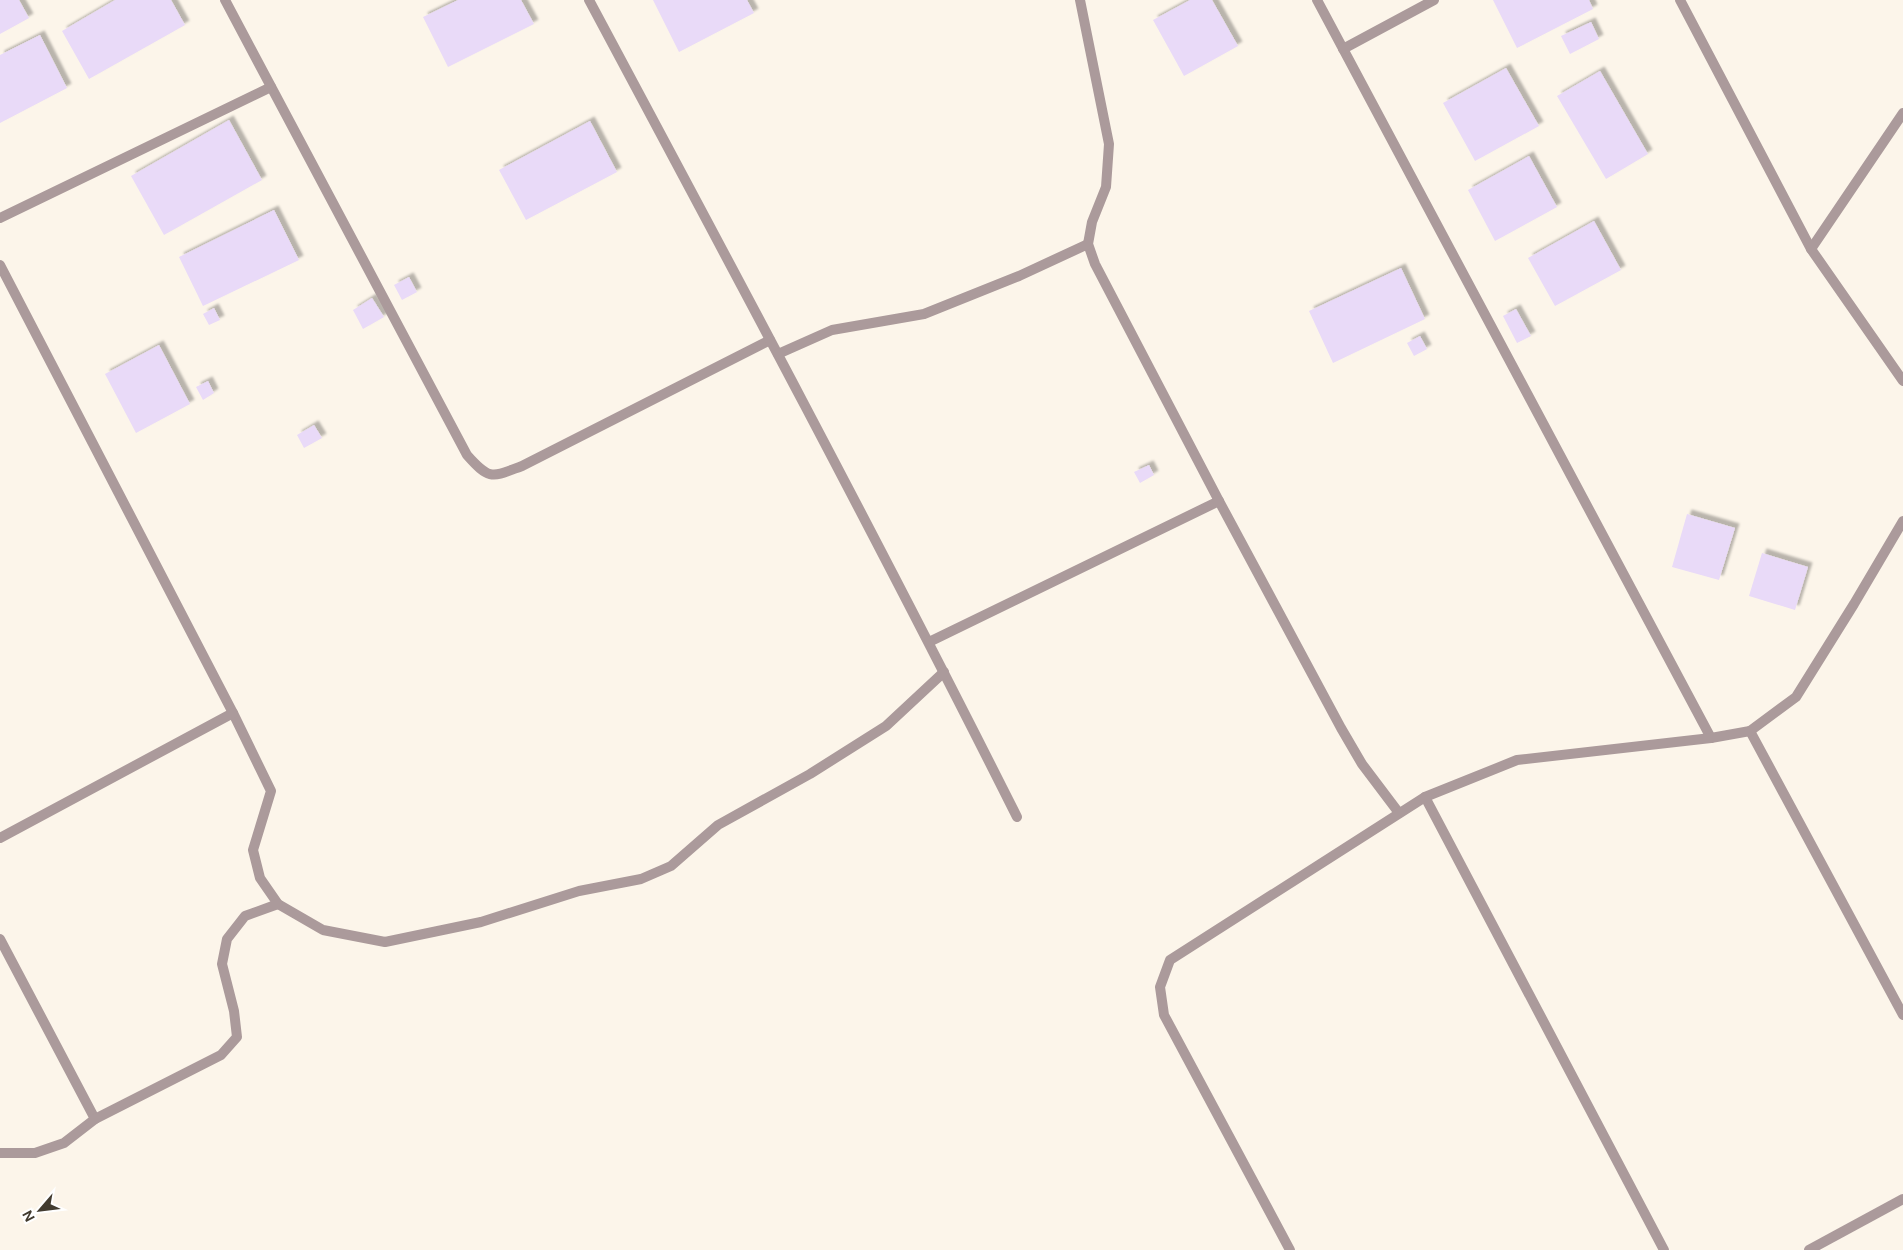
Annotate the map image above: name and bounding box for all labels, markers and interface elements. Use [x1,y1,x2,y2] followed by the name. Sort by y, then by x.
[15,1185,65,1235] north arrow
[18,1207,39,1225] text: N

